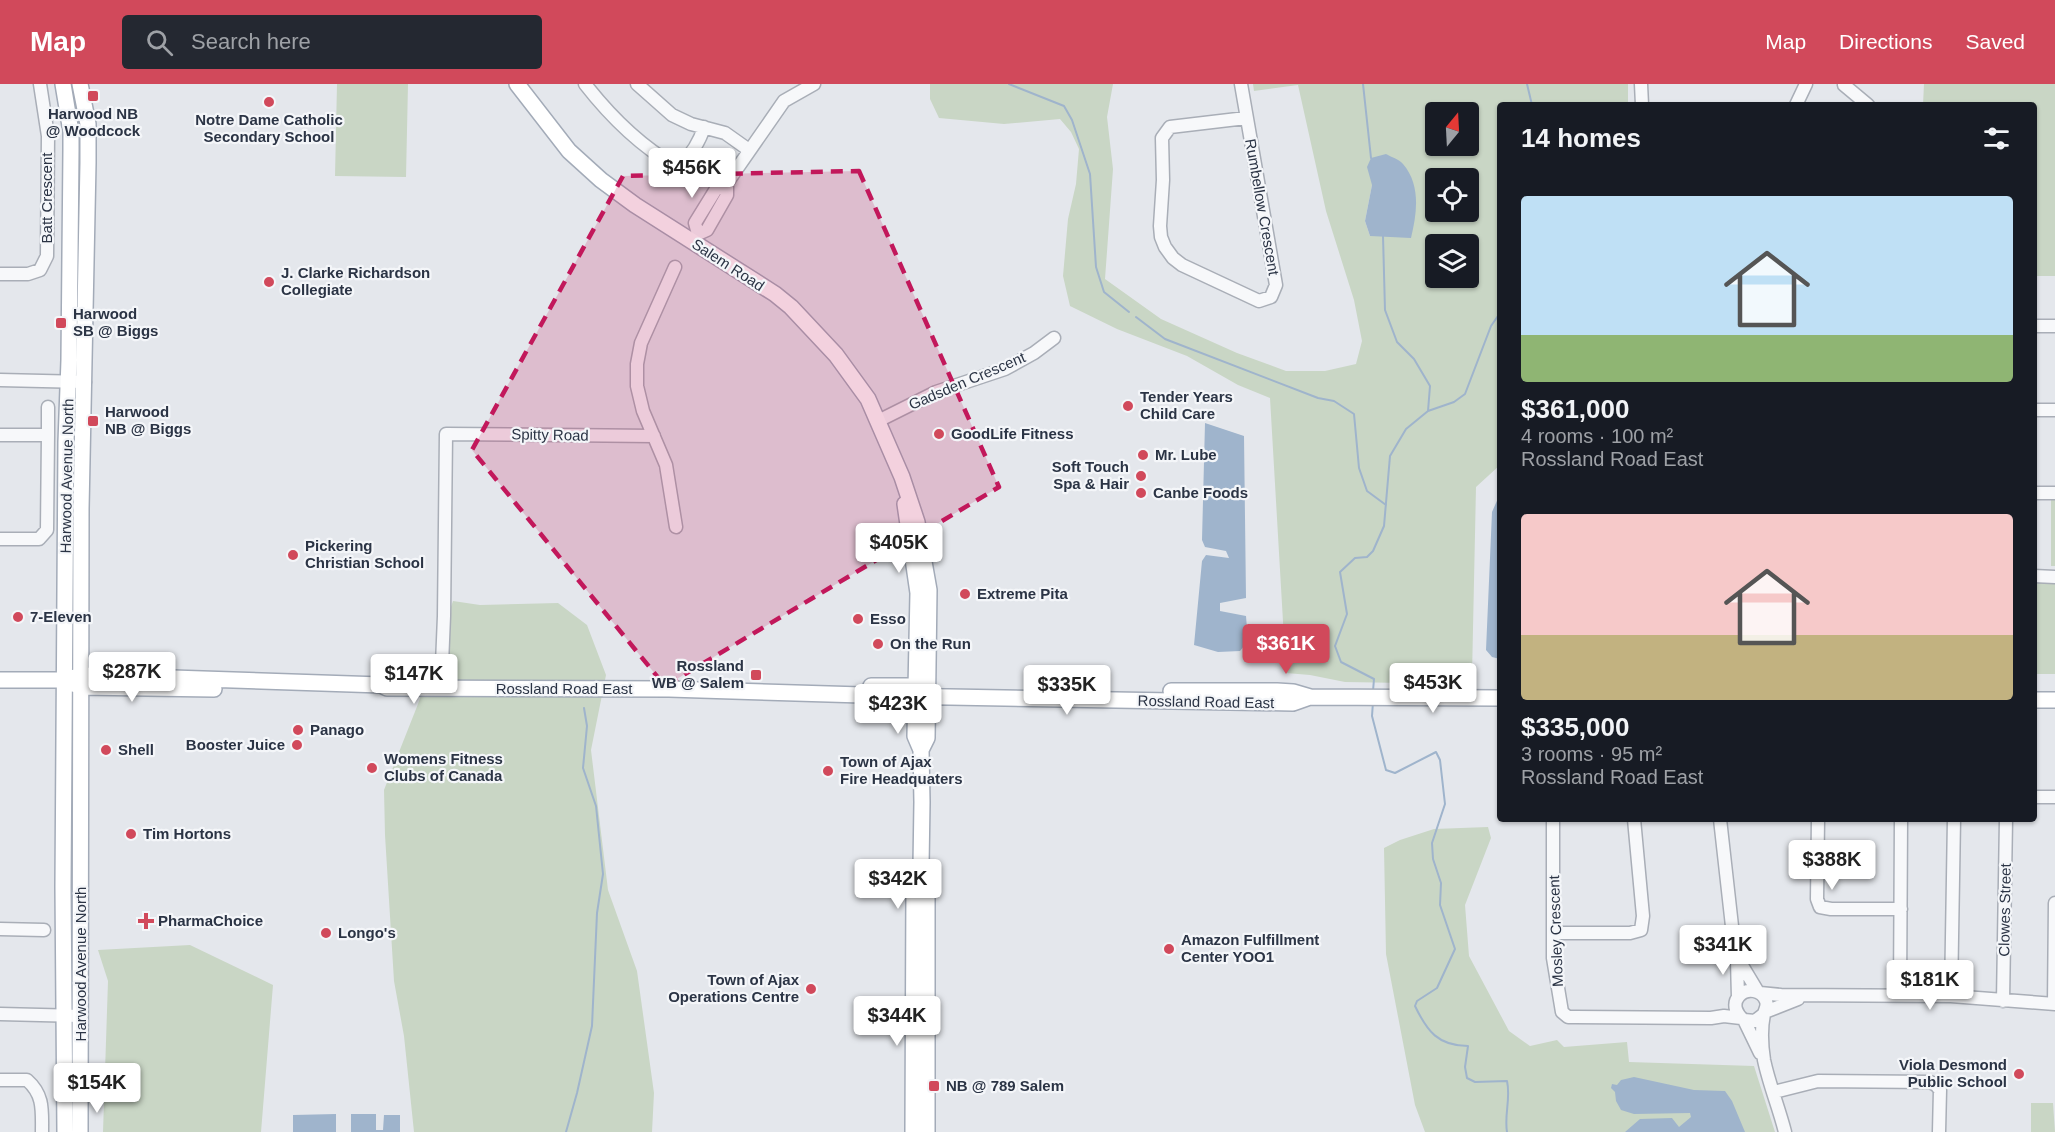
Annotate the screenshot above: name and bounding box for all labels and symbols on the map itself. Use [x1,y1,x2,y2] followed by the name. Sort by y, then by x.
[86,89,100,103] marker: Harwood NB @ Woodcock
[262,95,276,109] marker: Notre Dame Catholic Secondary School
[1425,102,1479,156] north arrow
[46,105,141,139] place label: Harwood NB @ Woodcock
[195,111,343,145] place label: Notre Dame Catholic Secondary School
[1242,137,1283,277] street label: Rumbellow Crescent
[650,148,734,199] pin: $456K
[38,152,55,243] street label: Batt Crescent
[689,235,768,294] street label: Salem Road
[281,264,430,298] place label: J. Clarke Richardson Collegiate
[262,275,276,289] marker: J. Clarke Richardson Collegiate
[73,305,158,339] place label: Harwood SB @ Biggs
[54,316,68,330] marker: Harwood SB @ Biggs
[906,348,1028,413] street label: Gadsden Crescent
[1140,388,1233,422] place label: Tender Years Child Care
[57,398,76,554] street label: Harwood Avenue North
[1121,399,1135,413] marker: Tender Years Child Care
[105,403,191,437] place label: Harwood NB @ Biggs
[86,414,100,428] marker: Harwood NB @ Biggs
[511,425,589,444] street label: Spitty Road
[951,425,1074,442] place label: GoodLife Fitness
[932,427,946,441] marker: GoodLife Fitness
[1155,446,1217,463] place label: Mr. Lube
[1136,448,1150,462] marker: Mr. Lube
[1052,458,1129,492] place label: Soft Touch Spa & Hair
[1134,469,1148,483] marker: Soft Touch Spa & Hair
[1153,484,1248,501] place label: Canbe Foods
[1134,486,1148,500] marker: Canbe Foods
[857,523,941,574] pin: $405K
[305,537,424,571] place label: Pickering Christian School
[286,548,300,562] marker: Pickering Christian School
[977,585,1069,602] place label: Extreme Pita
[958,587,972,601] marker: Extreme Pita
[30,608,92,625] place label: 7-Eleven
[11,610,25,624] marker: 7-Eleven
[870,610,906,627] place label: Esso
[851,612,865,626] marker: Esso
[1244,624,1328,675] pin: $361K
[890,635,971,652] place label: On the Run
[871,637,885,651] marker: On the Run
[90,652,174,703] pin: $287K
[372,654,456,705] pin: $147K
[652,657,744,691] place label: Rossland WB @ Salem
[1391,663,1475,714] pin: $453K
[1025,665,1109,716] pin: $335K
[749,668,763,682] marker: Rossland WB @ Salem
[496,680,633,697] street label: Rossland Road East
[856,684,940,735] pin: $423K
[1137,692,1275,711] street label: Rossland Road East
[310,721,364,738] place label: Panago
[291,723,305,737] marker: Panago
[186,736,285,753] place label: Booster Juice
[290,738,304,752] marker: Booster Juice
[118,741,154,758] place label: Shell
[99,743,113,757] marker: Shell
[384,750,503,784] place label: Womens Fitness Clubs of Canada
[840,753,963,787] place label: Town of Ajax Fire Headquaters
[365,761,379,775] marker: Womens Fitness Clubs of Canada
[821,764,835,778] marker: Town of Ajax Fire Headquaters
[143,825,231,842] place label: Tim Hortons
[124,827,138,841] marker: Tim Hortons
[1790,840,1874,891] pin: $388K
[856,859,940,910] pin: $342K
[1995,862,2014,957] street label: Clowes Street
[1545,874,1566,987] street label: Mosley Crescent
[72,887,89,1041] street label: Harwood Avenue North
[158,912,263,929] place label: PharmaChoice
[139,914,153,928] marker: PharmaChoice
[338,924,396,941] place label: Longo's
[1681,925,1765,976] pin: $341K
[319,926,333,940] marker: Longo's
[1181,931,1319,965] place label: Amazon Fulfillment Center YOO1
[1162,942,1176,956] marker: Amazon Fulfillment Center YOO1
[1888,960,1972,1011] pin: $181K
[668,971,800,1005] place label: Town of Ajax Operations Centre
[804,982,818,996] marker: Town of Ajax Operations Centre
[855,996,939,1047] pin: $344K
[1899,1056,2007,1090] place label: Viola Desmond Public School
[55,1063,139,1114] pin: $154K
[2012,1067,2026,1081] marker: Viola Desmond Public School
[946,1077,1064,1094] place label: NB @ 789 Salem
[927,1079,941,1093] marker: NB @ 789 Salem

